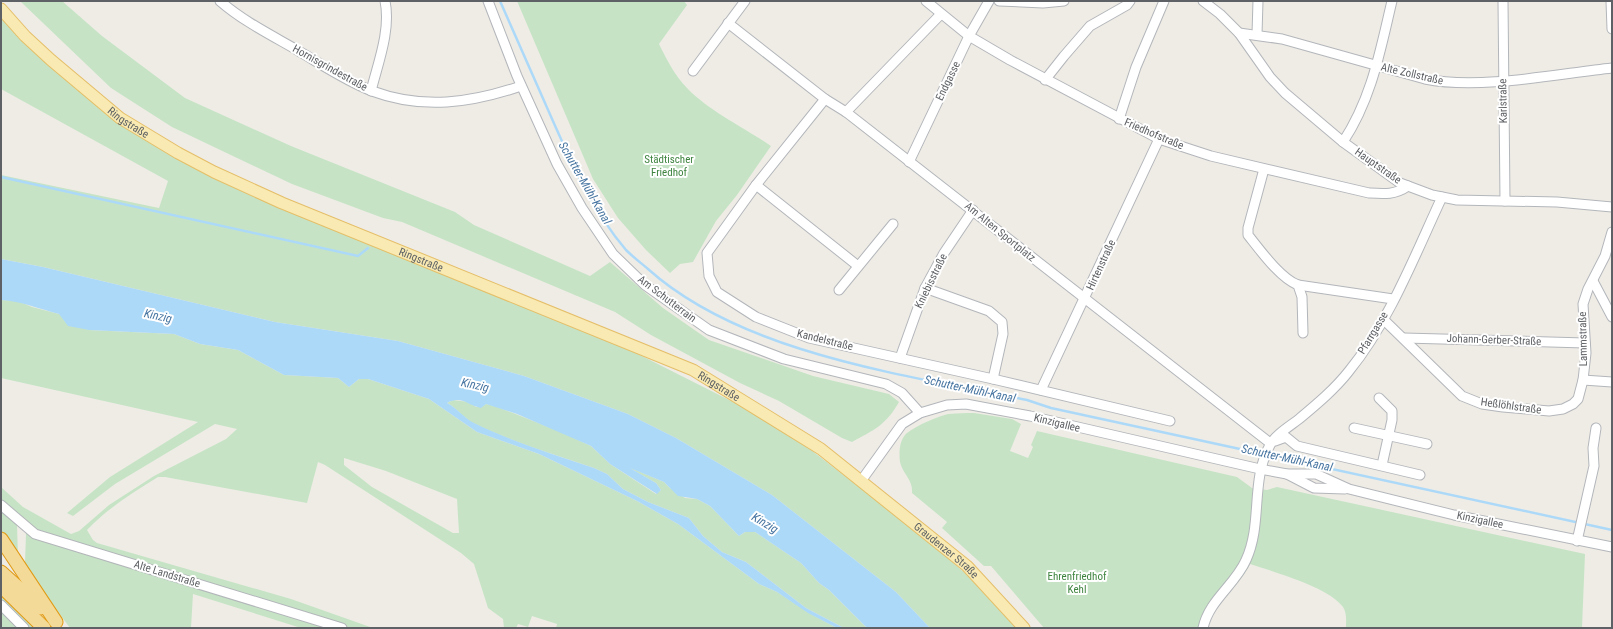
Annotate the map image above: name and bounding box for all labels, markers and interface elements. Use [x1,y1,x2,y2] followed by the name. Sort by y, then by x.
[290,42,370,94] street label: Hornisgrindestraße
[933,59,963,103] street label: Endgasse
[1380,61,1444,87] street label: Alte Zollstraße
[1496,79,1510,123] street label: Karlstraße
[105,104,151,140] street label: Ringstraße
[1122,116,1186,152] street label: Friedhofstraße
[556,139,614,227] water label: Schutter-Mühl-Kanal
[1352,145,1404,187] street label: Hauptstraße
[644,153,694,179] park label: Städtischer Friedhof
[962,200,1038,265] street label: Am Alten Sportplatz
[1084,238,1118,292] street label: Hirtenstraße
[397,245,445,274] street label: Ringstraße
[912,251,950,311] street label: Kniebisstraße
[635,273,699,325] street label: Am Schutterrain
[143,306,173,326] water label: Kinzig
[1355,309,1391,357] street label: Pfarrgasse
[1576,312,1590,366] street label: Lammstraße
[796,327,854,353] street label: Kandelstraße
[1446,332,1542,348] street label: Johann-Gerber-Straße
[696,368,742,404] street label: Ringstraße
[923,372,1017,406] water label: Schutter-Mühl-Kanal
[460,375,490,395] water label: Kinzig
[1480,395,1542,417] street label: Heßlöhlstraße
[1032,411,1082,435] street label: Kinzigallee
[1240,441,1334,475] water label: Schutter-Mühl-Kanal
[1456,509,1504,531] street label: Kinzigallee
[749,510,781,536] water label: Kinzig
[911,520,981,581] street label: Graudenzer Straße
[132,558,202,590] street label: Alte Landstraße
[1048,570,1107,596] park label: Ehrenfriedhof Kehl

